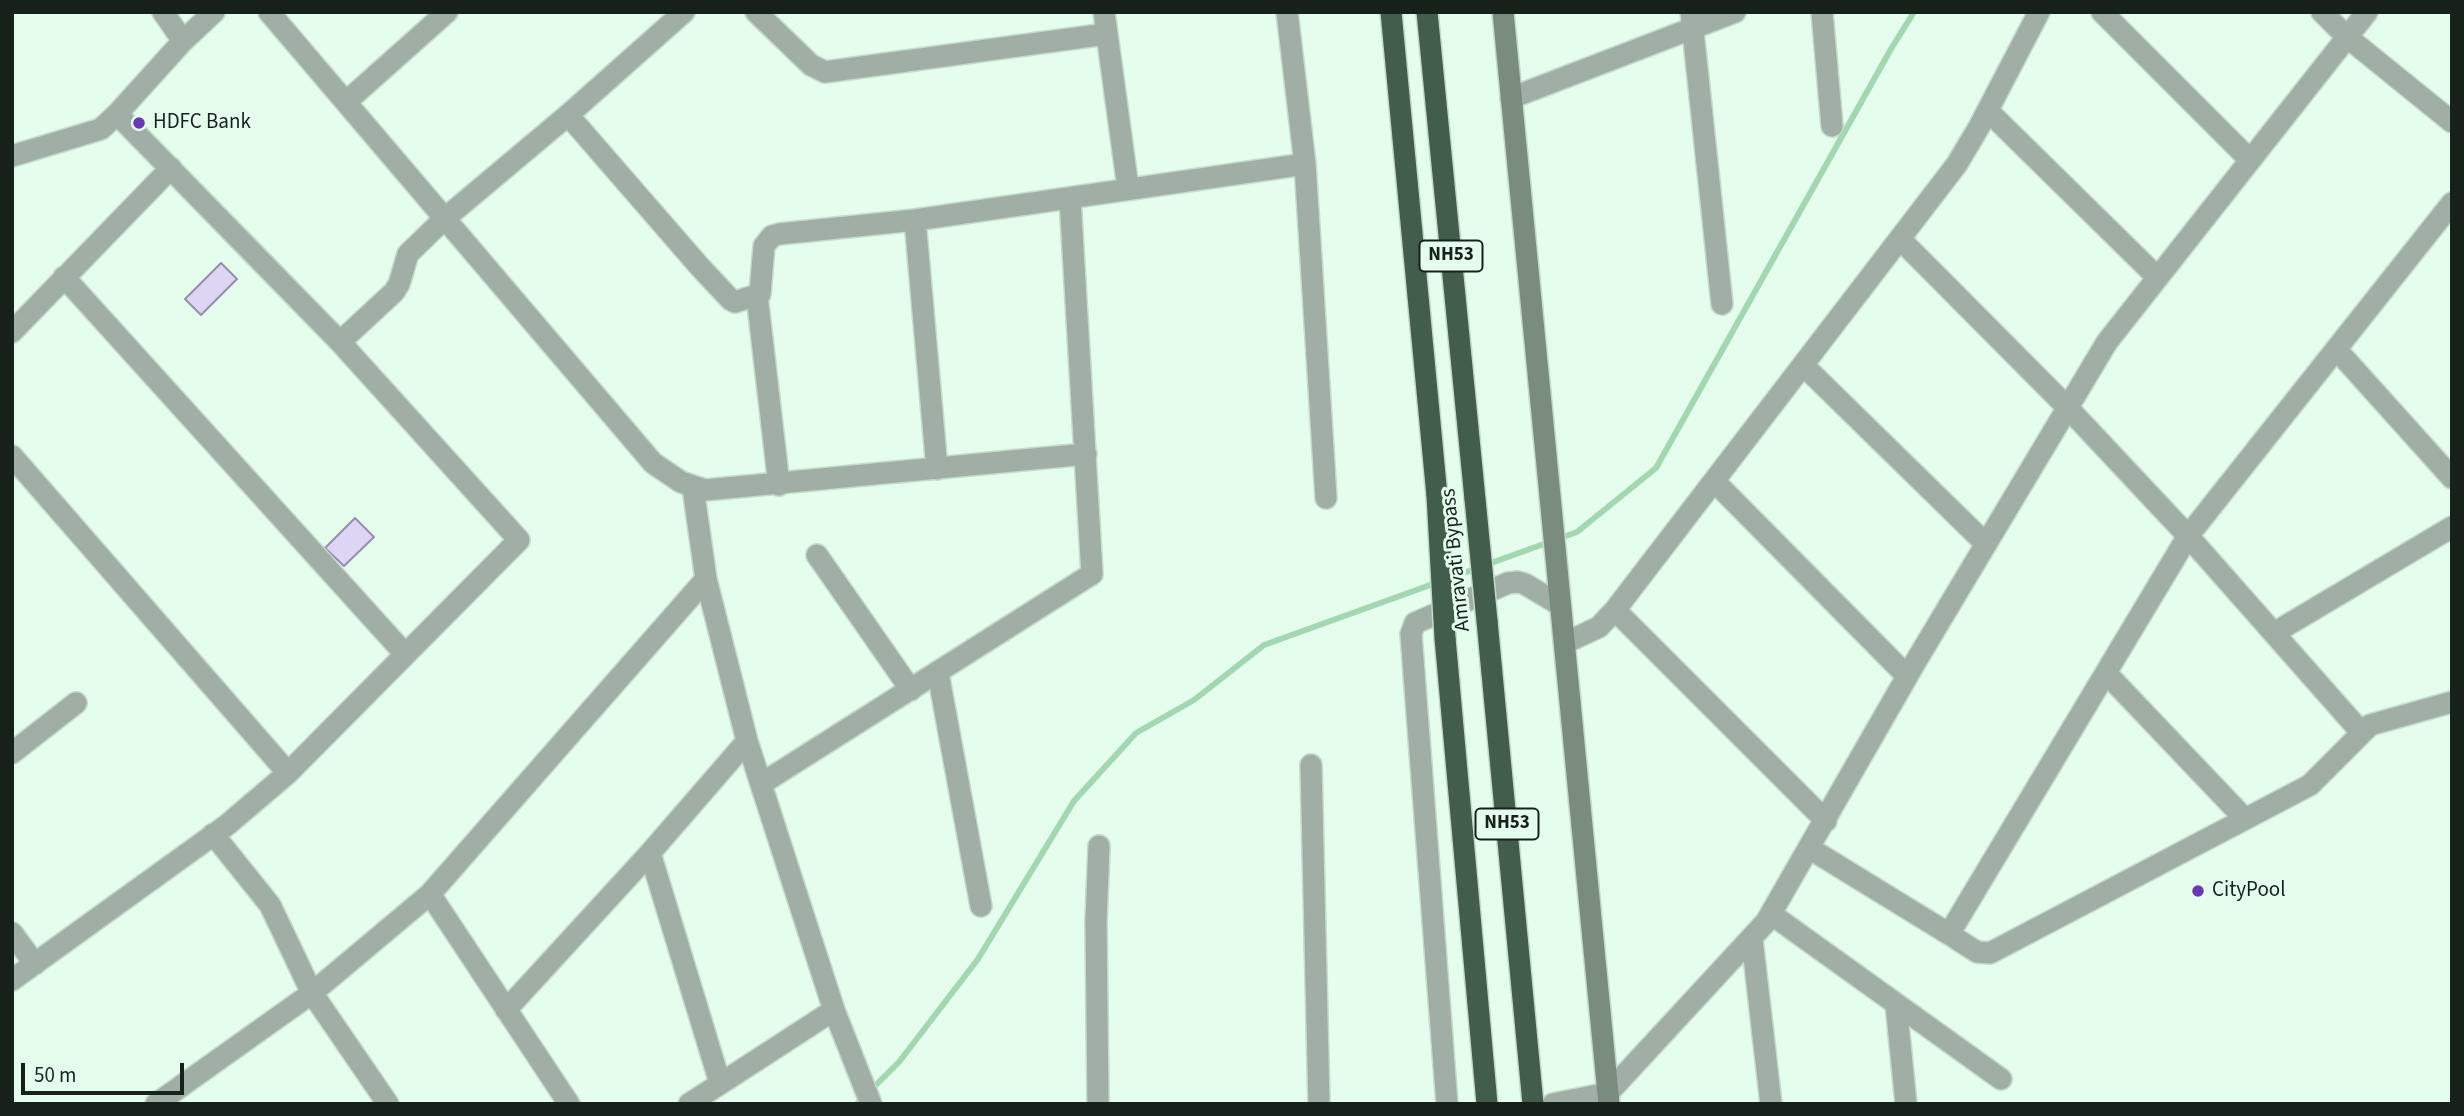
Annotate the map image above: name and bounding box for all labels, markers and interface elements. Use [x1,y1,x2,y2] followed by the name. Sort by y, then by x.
[153,110,251,136] place label: HDFC Bank
[131,115,147,131] marker: HDFC Bank
[1420,240,1482,272] road number: NH53
[1437,487,1477,633] street label: Amravati Bypass
[1476,808,1538,839] road number: NH53
[2212,878,2286,904] place label: CityPool
[2190,883,2206,899] marker: CityPool
[24,1050,187,1094] scale bar
[34,1060,76,1090] text: 50 m

